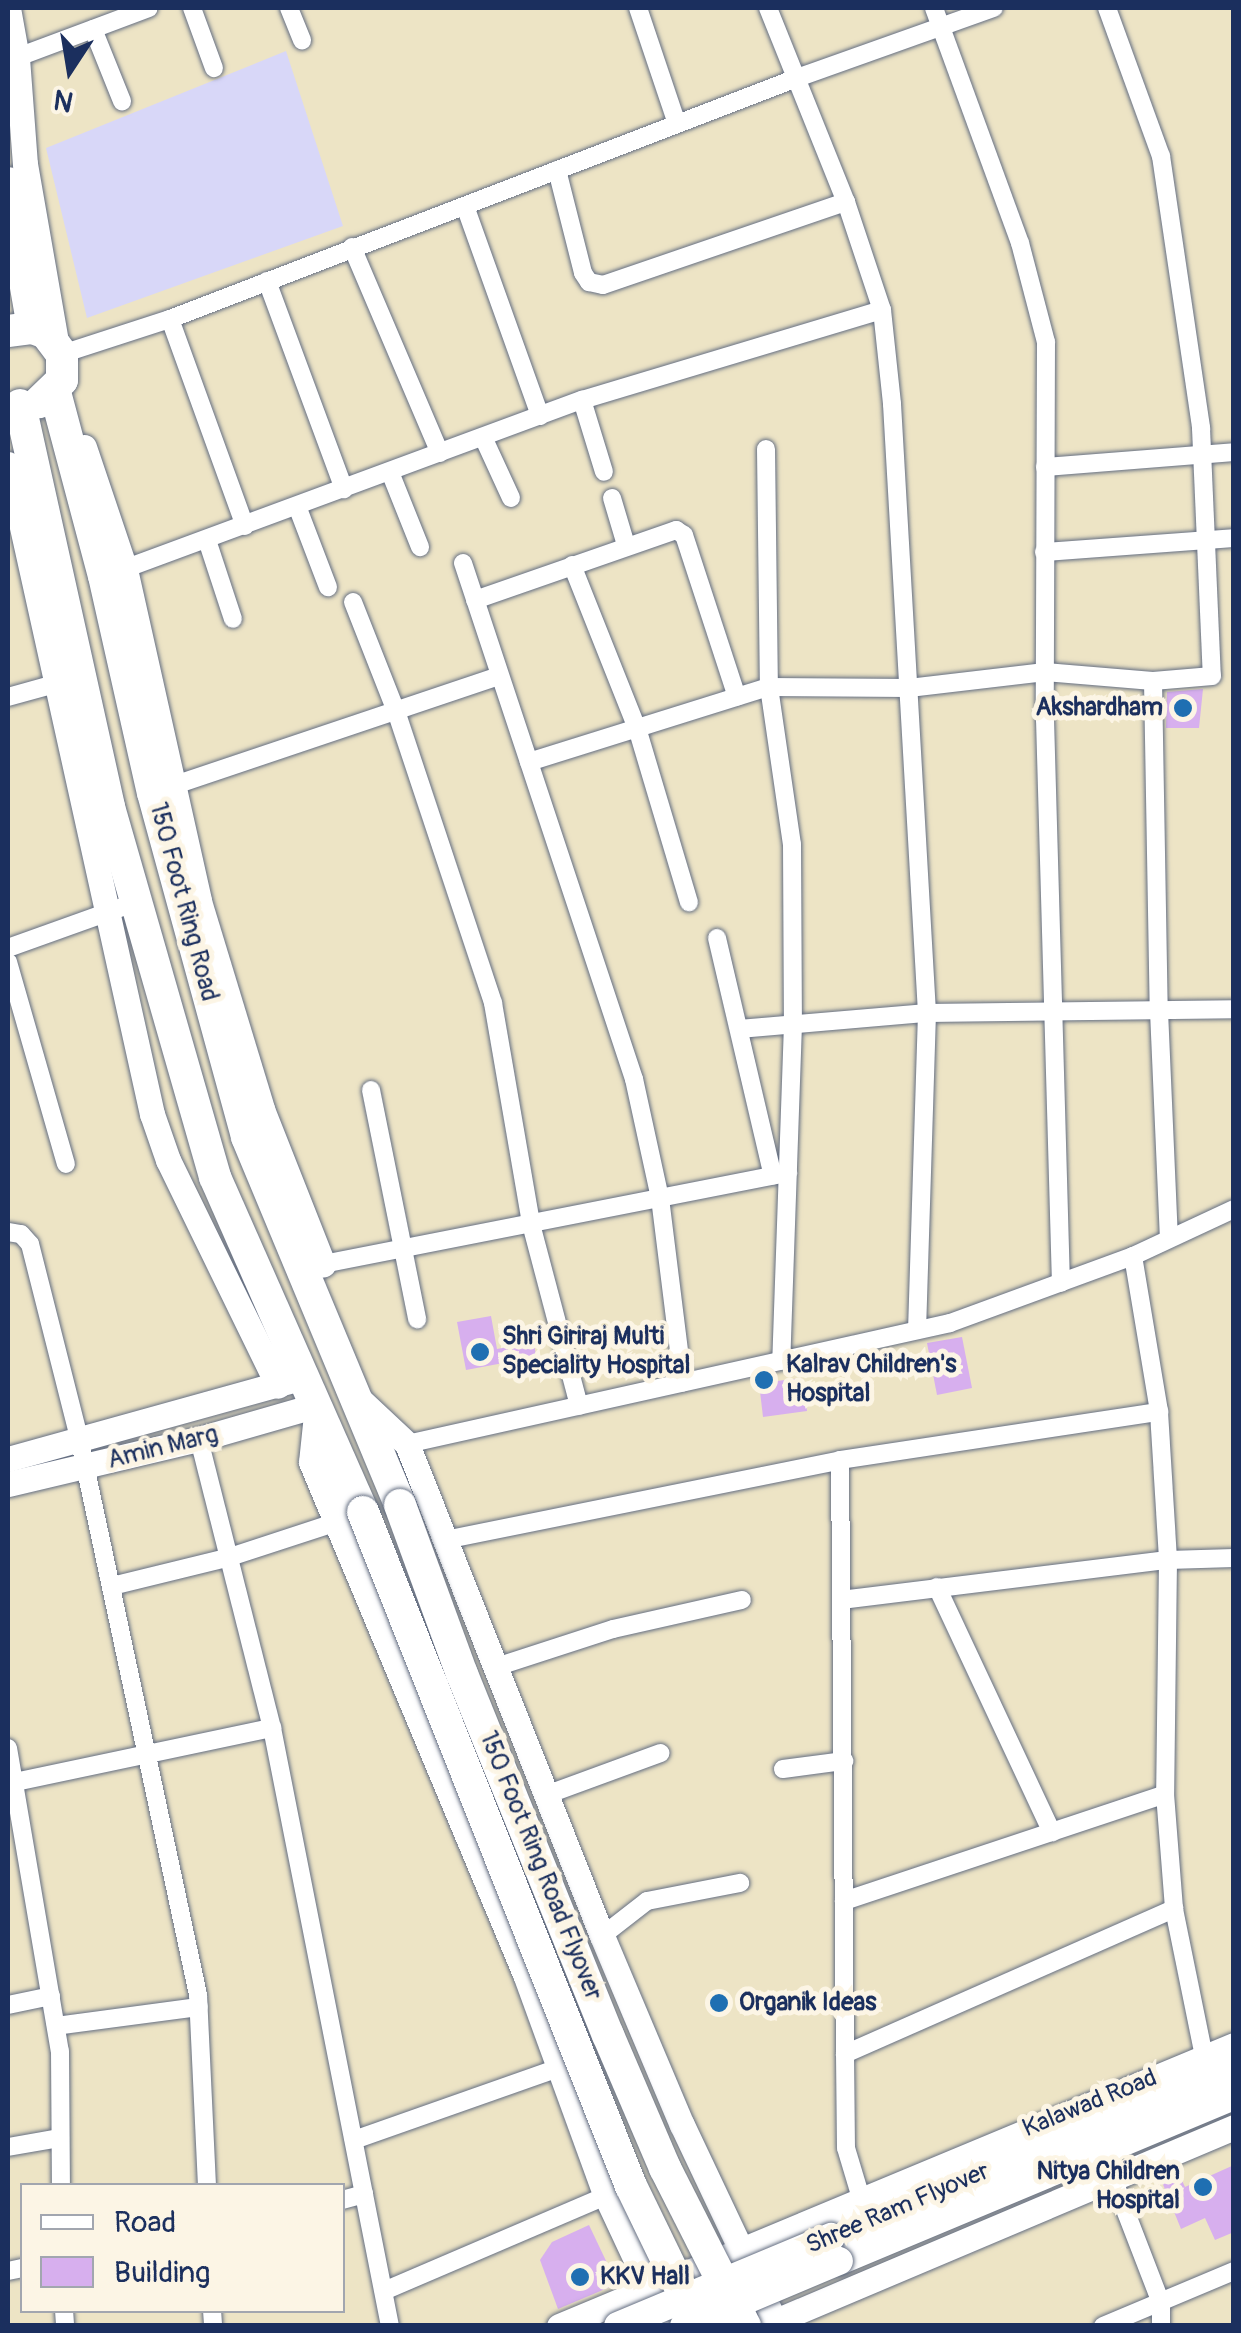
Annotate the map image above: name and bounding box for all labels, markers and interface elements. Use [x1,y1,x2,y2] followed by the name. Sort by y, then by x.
[20,20,120,120] north arrow
[51,81,77,119] text: N
[1036,693,1163,723] place label: Akshardham
[1172,697,1194,719] marker: Akshardham
[142,799,224,1005] street label: 150 Foot Ring Road
[502,1323,690,1382] place label: Shri Giriraj Multi Speciality Hospital
[467,1339,493,1365] marker: Shri Giriraj Multi Speciality Hospital
[786,1351,956,1410] place label: Kalrav Children's Hospital
[751,1367,777,1393] marker: Kalrav Children's Hospital
[105,1420,221,1476] street label: Amin Marg
[472,1727,608,2005] street label: 150 Foot Ring Road Flyover
[739,1988,876,2018] place label: Organik Ideas
[708,1992,730,2014] marker: Organik Ideas
[1018,2063,1162,2145] street label: Kalawad Road
[802,2157,994,2261] street label: Shree Ram Flyover
[1036,2158,1180,2217] place label: Nitya Children Hospital
[1190,2174,1216,2200] marker: Nitya Children Hospital
[20,2183,345,2313] legend
[114,2204,176,2241] text: Road
[114,2254,210,2291] text: Building
[600,2262,690,2292] place label: KKV Hall
[569,2266,591,2288] marker: KKV Hall

